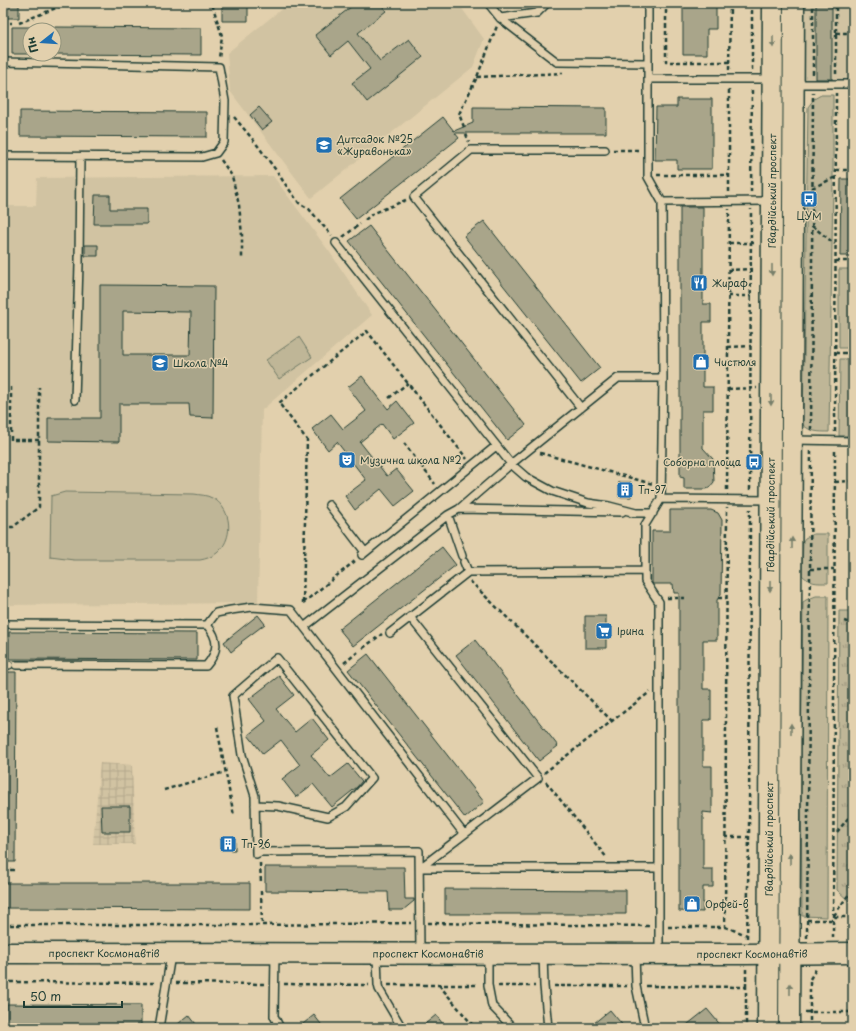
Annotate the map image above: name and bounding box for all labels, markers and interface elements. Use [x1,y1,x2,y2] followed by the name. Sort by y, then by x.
[22,22,62,62] north arrow
[21,35,42,55] text: Пн
[770,36,776,49] one-way arrow
[336,131,413,158] place label: Дитсадок №25 «Журавонька»
[764,134,779,248] street label: Гвардійський проспект
[314,135,334,155] school or university icon: Дитсадок №25 «Журавонька»
[799,189,819,209] bus stop icon: ЦУМ
[796,208,822,223] place label: ЦУМ
[769,264,775,277] one-way arrow
[689,273,709,293] restaurant icon: Жираф
[712,275,748,290] place label: Жираф
[691,352,711,372] shop icon: Чистюля
[150,353,170,373] school or university icon: Школа №4
[714,354,756,369] place label: Чистюля
[173,355,229,370] place label: Школа №4
[768,394,774,407] one-way arrow
[337,450,357,470] theatre icon: Музична школа №2
[360,452,462,467] place label: Музична школа №2
[744,452,764,472] bus stop icon: Соборна площа
[663,454,742,469] place label: Соборна площа
[762,458,778,572] street label: Гвардійський проспект
[615,480,635,500] building icon: Тп-97
[638,482,667,497] place label: Тп-97
[789,536,795,549] one-way arrow
[767,580,773,593] one-way arrow
[594,621,614,641] supermarket icon: Ірина
[617,623,645,638] place label: Ірина
[788,722,794,735] one-way arrow
[761,782,776,896] street label: Гвардійський проспект
[218,834,238,854] building icon: Тп-96
[241,836,271,851] place label: Тп-96
[787,852,793,865] one-way arrow
[682,894,702,914] shop icon: Орфей-в
[705,896,749,911] place label: Орфей-в
[48,945,160,960] street label: проспект Космонавтів
[372,945,484,961] street label: проспект Космонавтів
[696,945,808,961] street label: проспект Космонавтів
[787,982,793,995] one-way arrow
[24,983,122,1009] scale bar
[30,987,61,1005] text: 50 m

